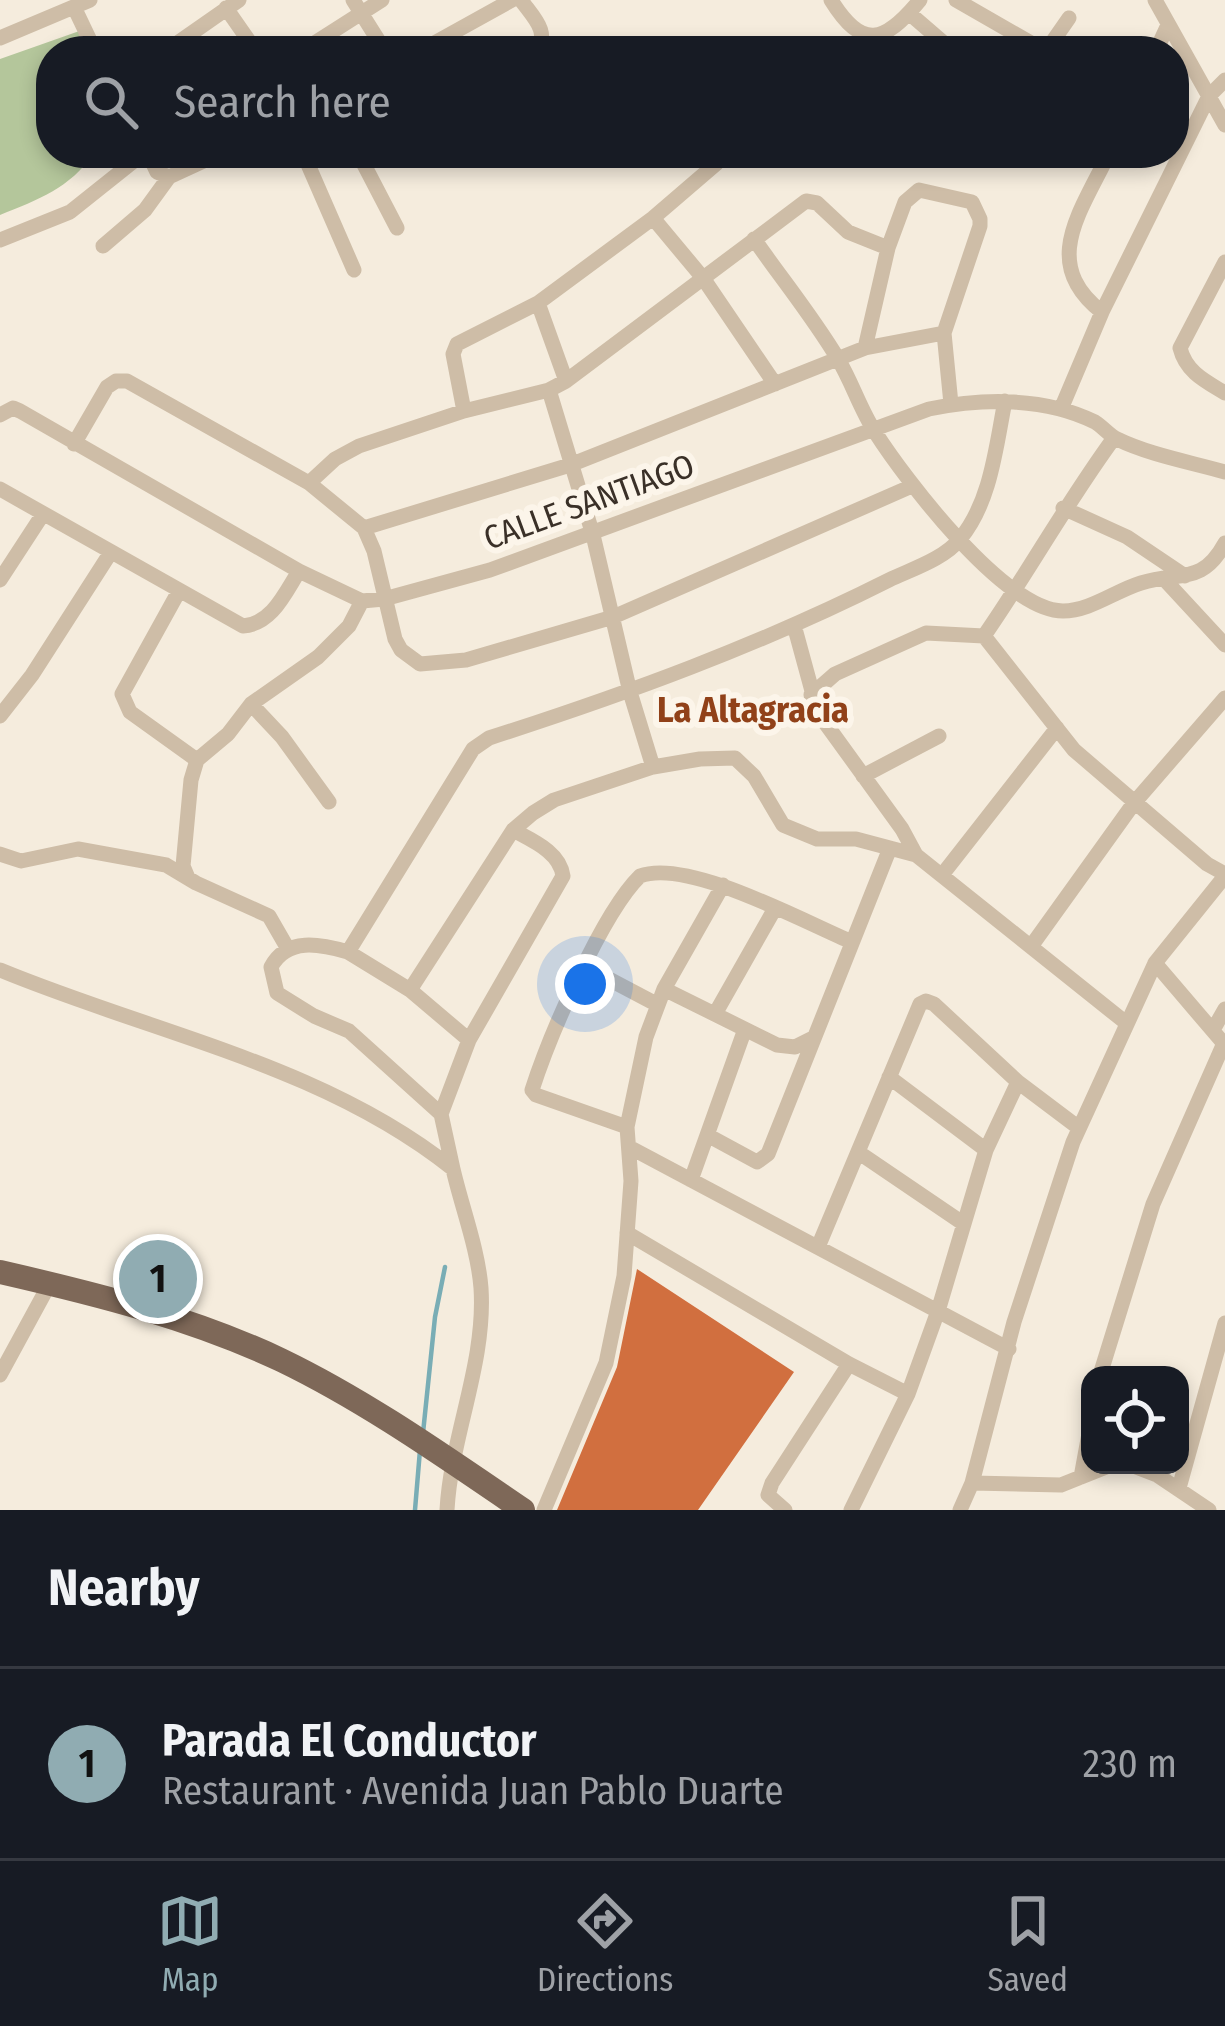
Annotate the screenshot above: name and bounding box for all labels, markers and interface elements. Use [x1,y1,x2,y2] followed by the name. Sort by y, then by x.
[36,36,1189,168] search box
[78,69,144,135] icon: search
[174,75,391,129] text: Search here
[478,445,700,559] street label: CALLE SANTIAGO
[657,688,849,732] district label: La Altagracia
[555,954,615,1014] your location
[119,1234,197,1324] pin: 1
[1081,1366,1189,1474] map controls
[1081,1366,1189,1474] button: locate
[48,1557,200,1619] text: Nearby
[162,1714,536,1768] text: Parada El Conductor
[79,1741,95,1787] text: 1
[1083,1741,1177,1787] text: 230 m
[162,1768,784,1814] text: Restaurant · Avenida Juan Pablo Duarte
[157,1888,223,2000] tab: Map
[537,1888,673,2000] tab: Directions
[987,1888,1068,2000] tab: Saved

